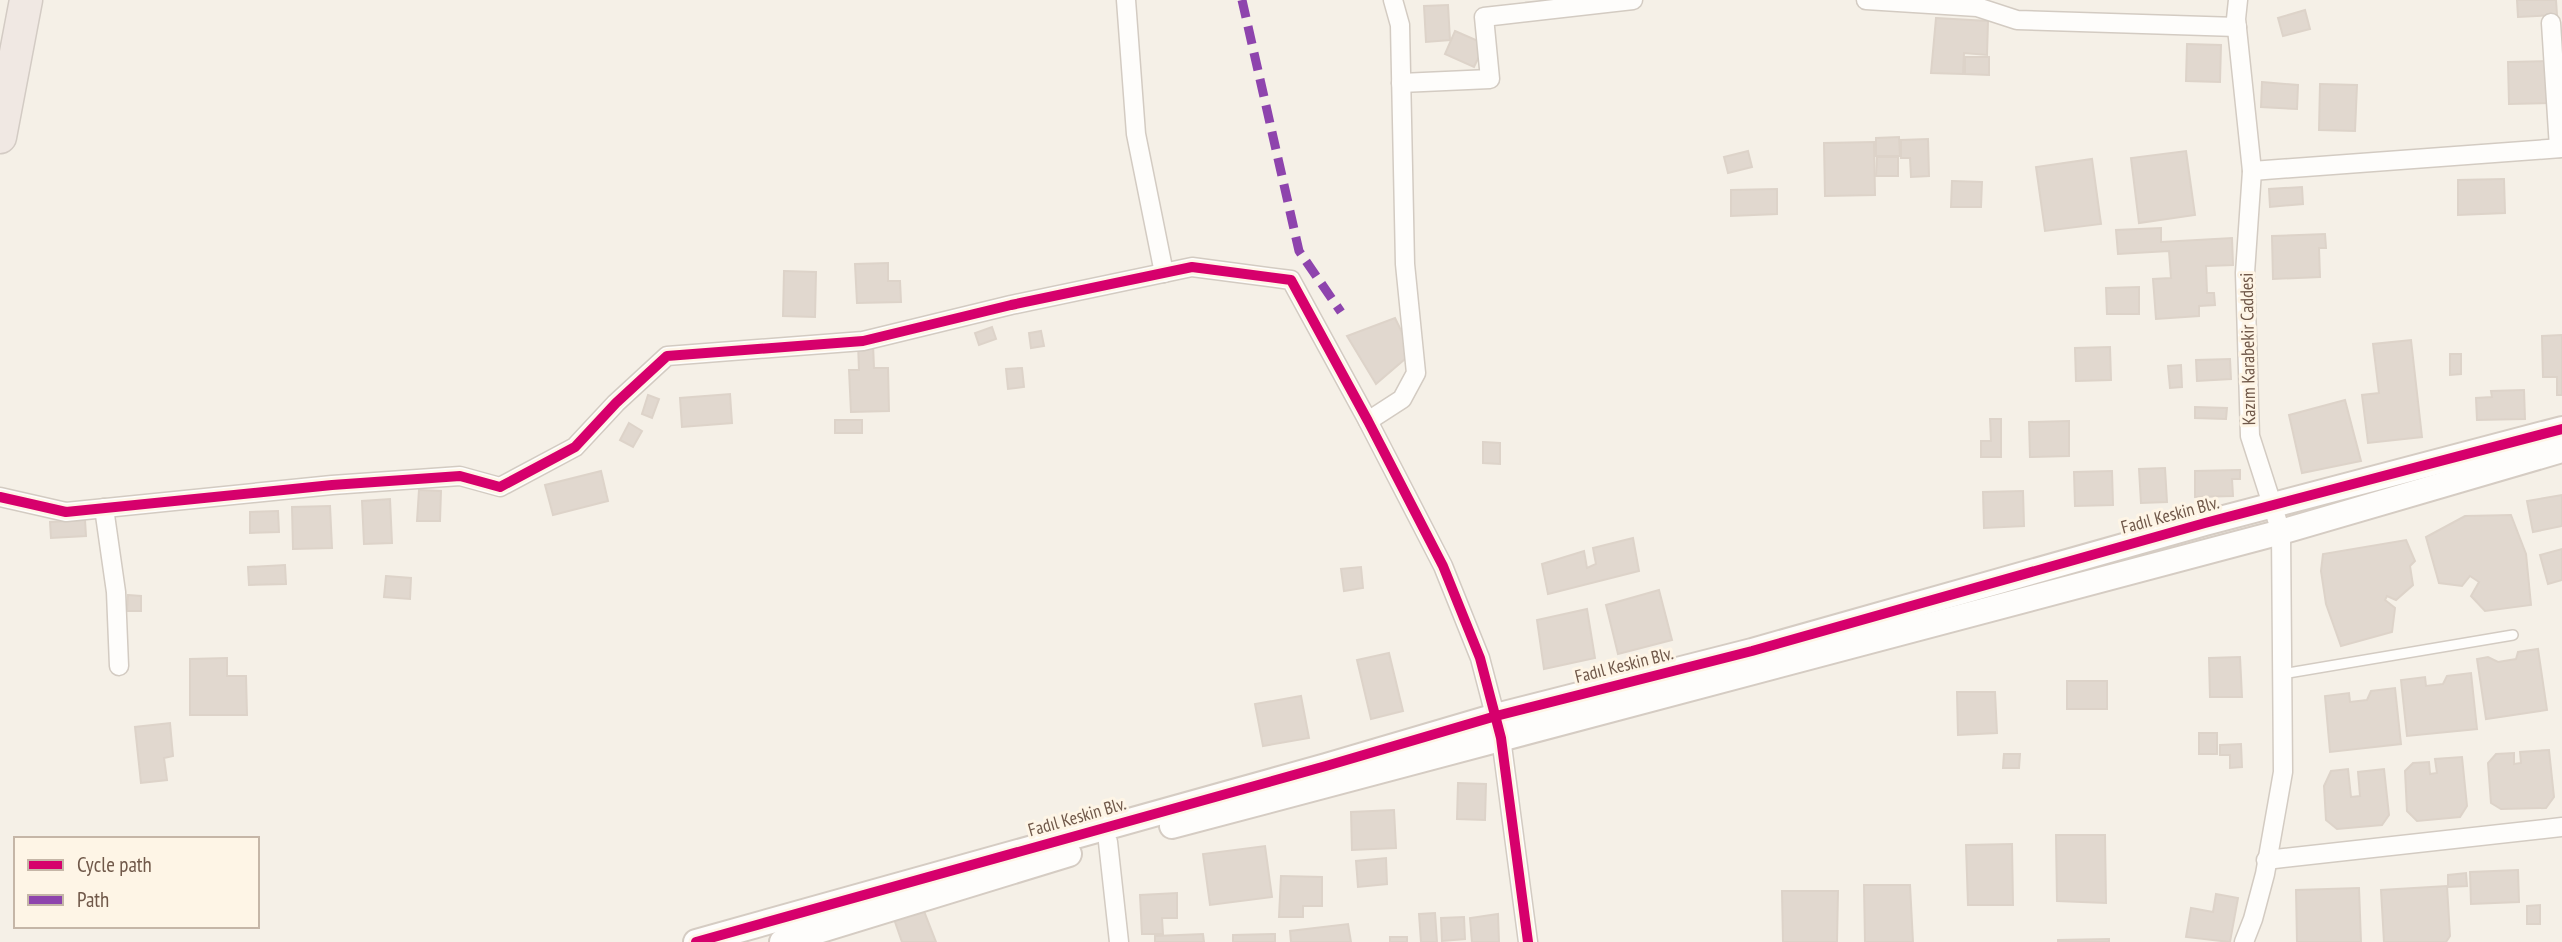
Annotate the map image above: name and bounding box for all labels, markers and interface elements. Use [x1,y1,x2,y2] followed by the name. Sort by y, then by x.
[2235,273,2260,425] street label: Kazım Karabekir Caddesi
[2118,490,2221,539] street label: Fadıl Keskin Blv.
[1572,641,1675,688] street label: Fadıl Keskin Blv.
[1025,792,1128,841] street label: Fadıl Keskin Blv.
[14,837,259,928] legend
[77,851,152,878] text: Cycle path
[77,886,109,913] text: Path

